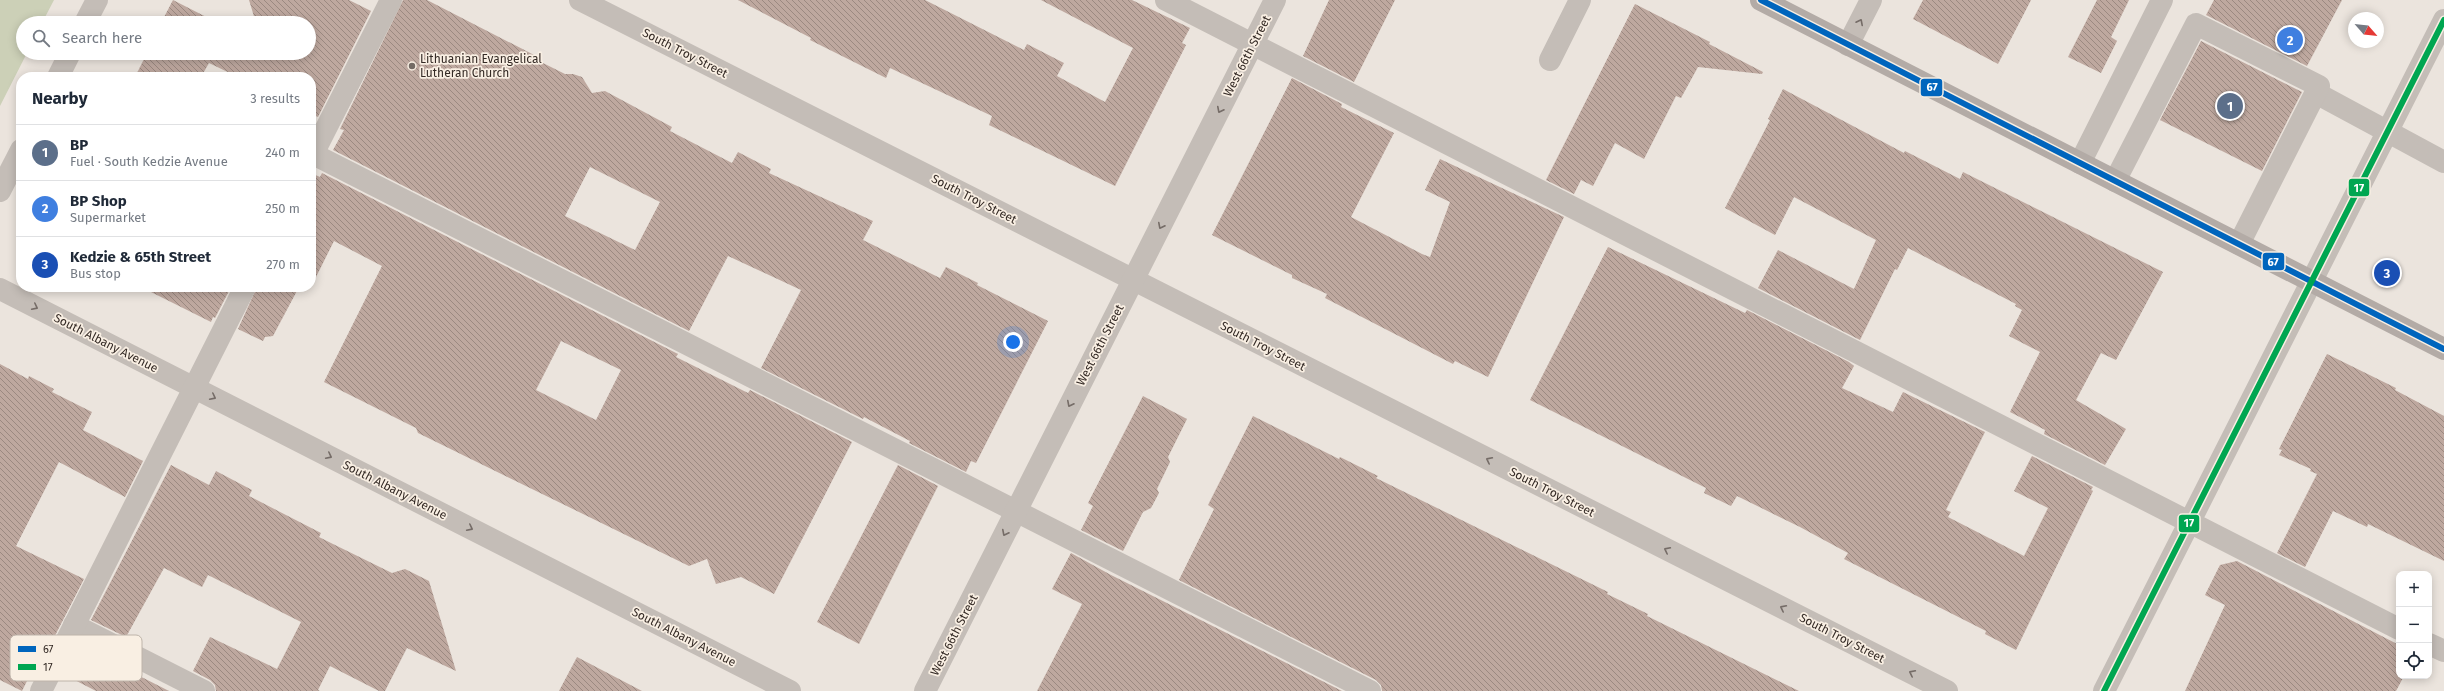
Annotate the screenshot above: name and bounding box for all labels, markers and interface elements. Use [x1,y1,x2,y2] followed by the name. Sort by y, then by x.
[1220,12,1274,99] street label: West 66th Street
[2348,12,2384,48] north arrow
[16,16,316,60] search box
[1855,19,1863,27] one-way arrow
[640,25,731,81] street label: South Troy Street
[2277,25,2303,55] pin: 2
[30,27,52,49] icon: search
[62,29,142,47] text: Search here
[420,52,542,80] place label: Lithuanian Evangelical Lutheran Church
[407,61,417,71] marker: Lithuanian Evangelical Lutheran Church
[1920,78,1943,97] line badge: 67
[1926,81,1938,94] text: 67
[32,88,87,109] text: Nearby
[250,91,300,106] text: 3 results
[2217,91,2243,121] pin: 1
[1217,105,1224,113] one-way arrow
[70,136,88,154] text: BP
[42,145,48,160] text: 1
[265,145,300,160] text: 240 m
[70,154,228,169] text: Fuel · South Kedzie Avenue
[929,171,1020,227] street label: South Troy Street
[2348,178,2370,197] line badge: 17
[2354,182,2364,195] text: 17
[70,192,127,210] text: BP Shop
[42,201,48,216] text: 2
[265,201,300,216] text: 250 m
[70,210,146,225] text: Supermarket
[1158,221,1166,229] one-way arrow
[70,248,211,266] text: Kedzie & 65th Street
[2262,252,2285,271] line badge: 67
[2267,256,2279,269] text: 67
[42,257,48,272] text: 3
[266,257,300,272] text: 270 m
[2374,258,2400,288] pin: 3
[70,266,121,281] text: Bus stop
[1073,301,1127,388] street label: West 66th Street
[31,302,38,310] one-way arrow
[52,311,160,375] street label: South Albany Avenue
[1218,318,1309,374] street label: South Troy Street
[1003,332,1023,352] your location
[209,392,216,400] one-way arrow
[1068,400,1075,407] one-way arrow
[325,451,332,459] one-way arrow
[1486,457,1493,464] one-way arrow
[341,458,449,522] street label: South Albany Avenue
[1507,464,1598,520] street label: South Troy Street
[2178,514,2200,533] line badge: 17
[2184,517,2194,530] text: 17
[466,523,473,531] one-way arrow
[1003,528,1010,536] one-way arrow
[1664,547,1672,555] one-way arrow
[2396,571,2432,679] map controls
[2396,571,2432,607] button: +
[927,591,981,678] street label: West 66th Street
[630,605,738,669] street label: South Albany Avenue
[1780,606,1788,613] one-way arrow
[2396,607,2432,643] button: −
[1797,610,1888,666] street label: South Troy Street
[10,635,142,681] legend
[43,643,54,656] text: 67
[2396,643,2432,679] button: locate
[43,661,53,674] text: 17
[1909,671,1916,678] one-way arrow

